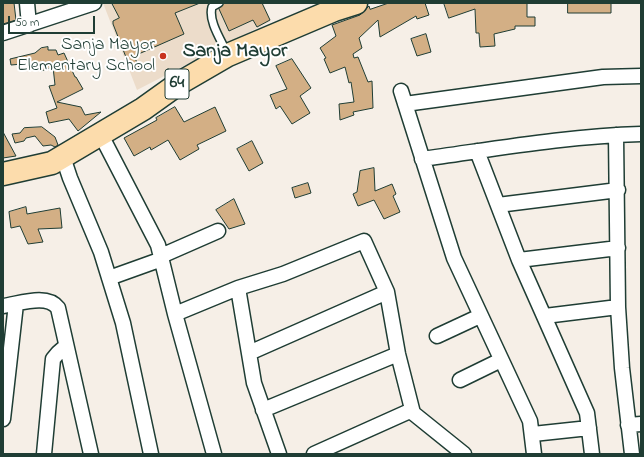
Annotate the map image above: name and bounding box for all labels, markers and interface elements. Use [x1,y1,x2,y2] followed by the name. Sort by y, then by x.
[10,8,97,34] scale bar
[15,14,39,32] text: 50 m
[17,35,155,78] place label: Sanja Mayor Elementary School
[183,41,287,65] district label: Sanja Mayor
[158,51,168,61] marker: Sanja Mayor Elementary School
[165,69,189,99] road number: 64

